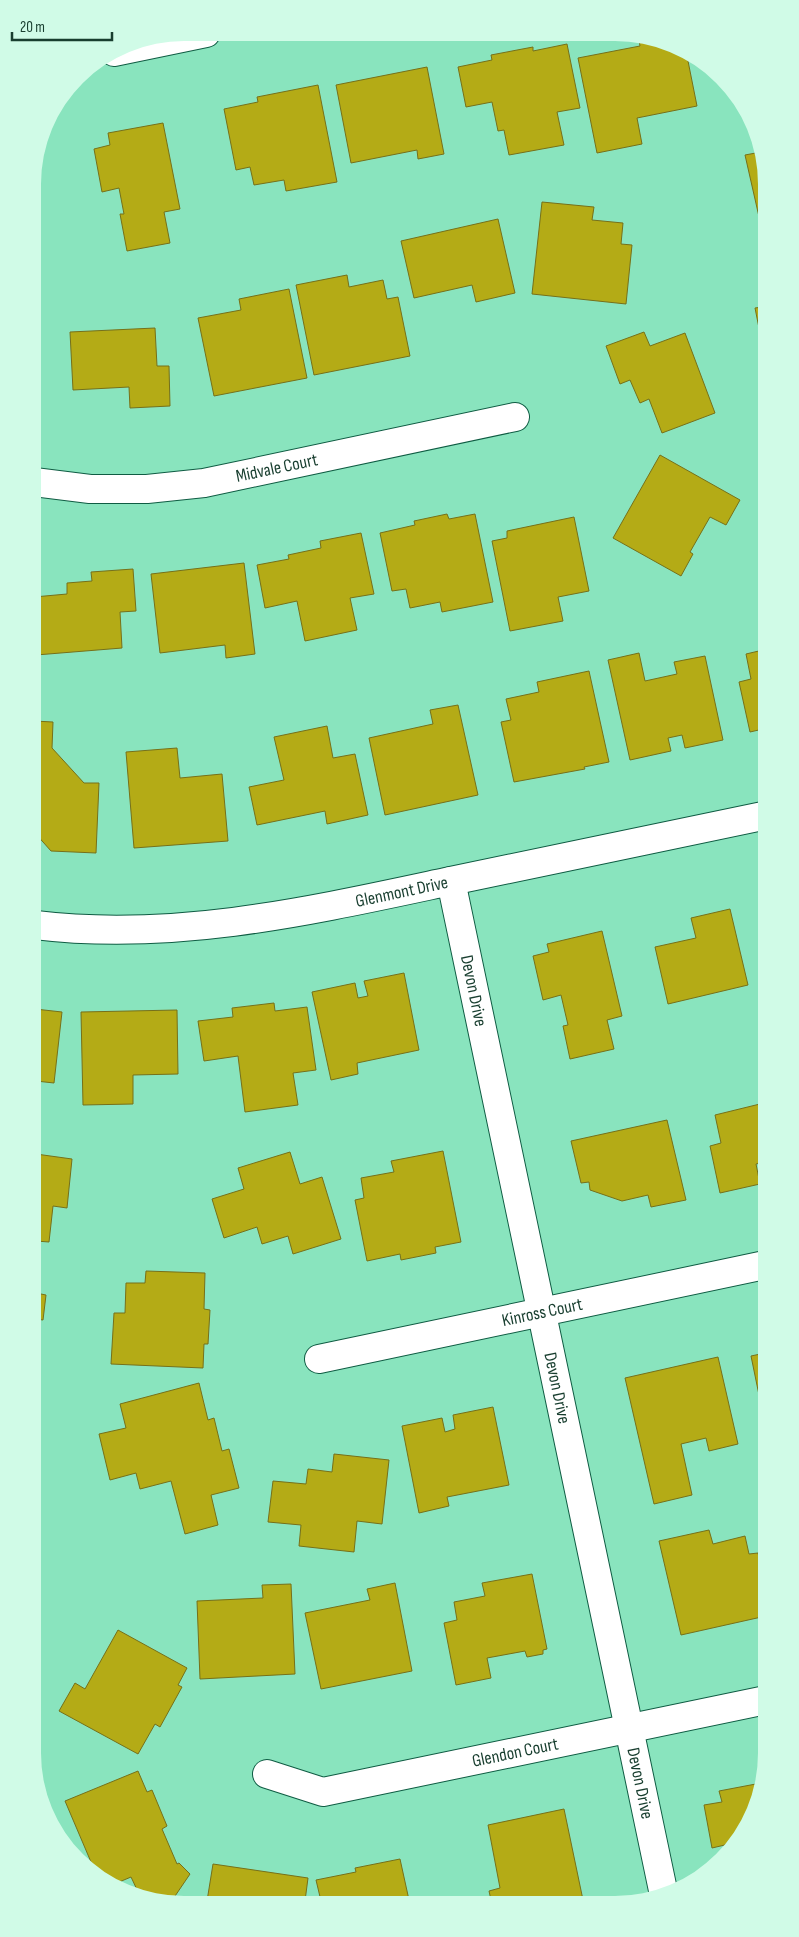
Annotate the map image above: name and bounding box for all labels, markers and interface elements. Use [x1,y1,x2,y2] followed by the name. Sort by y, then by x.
[12,10,112,42] scale bar
[20,18,45,37] text: 20 m
[234,449,320,487] street label: Midvale Court
[354,872,450,912] street label: Glenmont Drive
[456,953,491,1028] street label: Devon Drive
[500,1294,585,1331] street label: Kinross Court
[539,1350,575,1426] street label: Devon Drive
[470,1733,561,1772] street label: Glendon Court
[622,1746,658,1821] street label: Devon Drive

